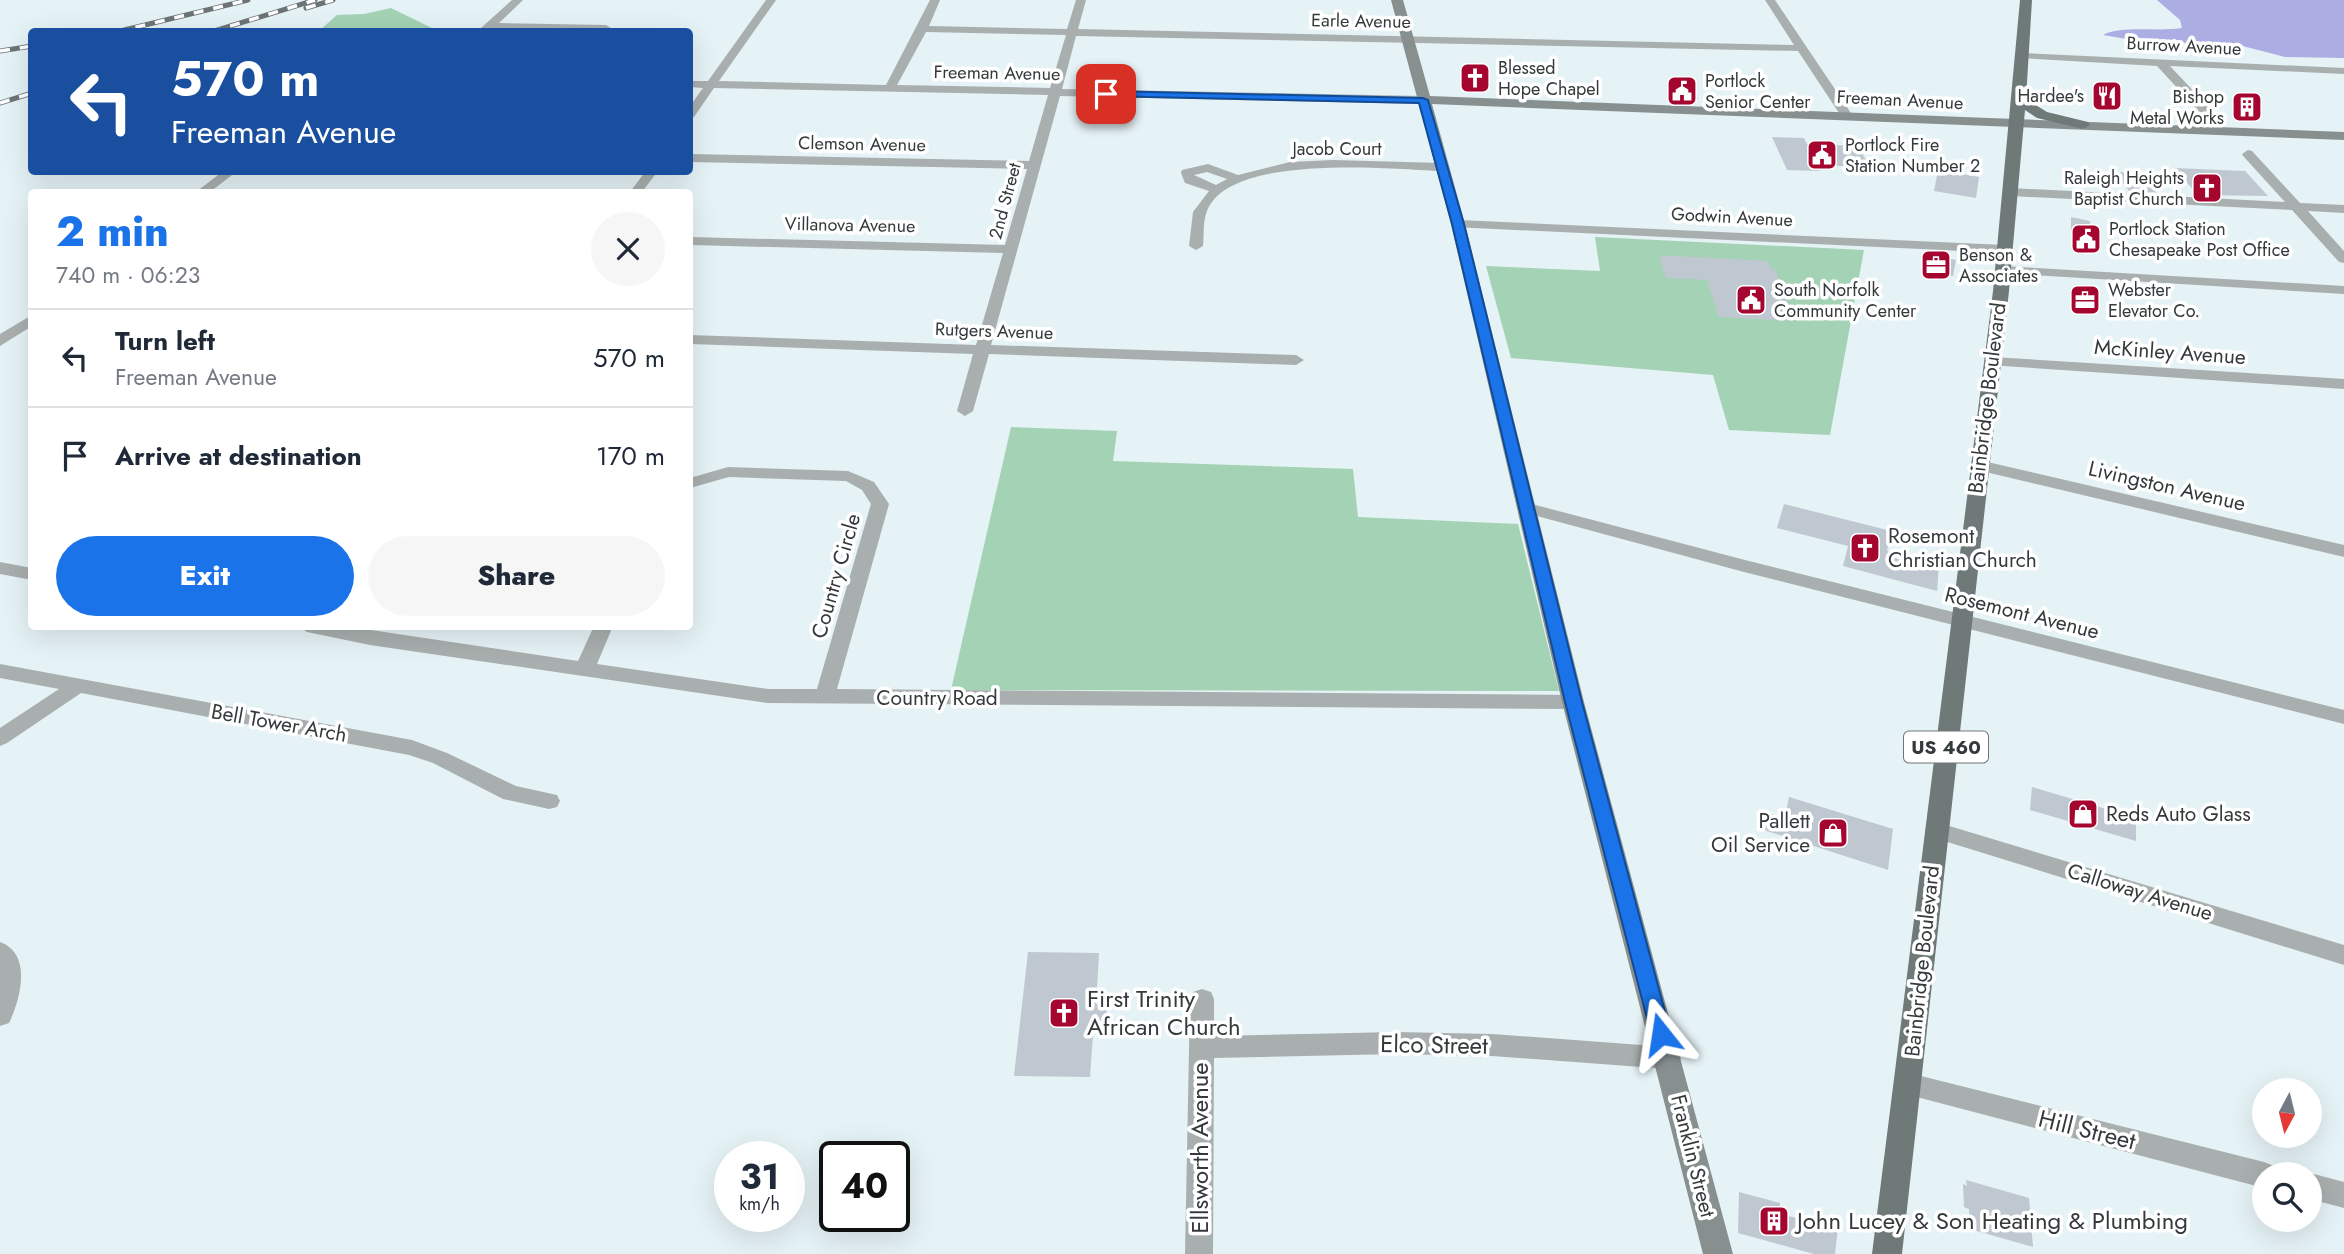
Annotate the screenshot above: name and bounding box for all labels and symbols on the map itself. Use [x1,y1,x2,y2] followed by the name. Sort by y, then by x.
[1311,7,1411,35] street label: Earle Avenue
[2126,30,2242,62] street label: Burrow Avenue
[1498,55,1600,102] place label: Blessed Hope Chapel
[933,59,1061,87] street label: Freeman Avenue
[1458,61,1492,95] church icon: Blessed Hope Chapel
[1076,64,1136,124] pin
[1705,68,1811,115] place label: Portlock Senior Center
[1665,74,1699,108] public building icon: Portlock Senior Center
[2090,79,2124,113] restaurant icon: Hardee's
[2017,83,2084,109] place label: Hardee's
[1836,84,1964,116] street label: Freeman Avenue
[2130,84,2224,131] place label: Bishop Metal Works
[2230,90,2264,124] building icon: Bishop Metal Works
[798,130,926,158] street label: Clemson Avenue
[1845,132,1980,179] place label: Portlock Fire Station Number 2
[1290,136,1382,162] street label: Jacob Court
[1805,138,1839,172] public building icon: Portlock Fire Station Number 2
[982,159,1028,242] street label: 2nd Street
[2064,165,2184,212] place label: Raleigh Heights Baptist Church
[2190,171,2224,205] church icon: Raleigh Heights Baptist Church
[1670,201,1794,233] street label: Godwin Avenue
[785,211,915,239] street label: Villanova Avenue
[2109,216,2290,263] place label: Portlock Station Chesapeake Post Office
[2069,222,2103,256] public building icon: Portlock Station Chesapeake Post Office
[1959,242,2038,289] place label: Benson & Associates
[1919,248,1953,282] office icon: Benson & Associates
[1774,277,1917,324] place label: South Norfolk Community Center
[2108,277,2200,324] place label: Webster Elevator Co.
[1734,283,1768,317] public building icon: South Norfolk Community Center
[2068,283,2102,317] office icon: Webster Elevator Co.
[1960,301,2014,495] street label: Bainbridge Boulevard
[934,316,1054,346] street label: Rutgers Avenue
[2093,332,2247,372] street label: McKinley Avenue
[2086,453,2249,519] street label: Livingston Avenue
[804,510,868,642] street label: Country Circle
[1888,521,2037,575] place label: Rosemont Christian Church
[1848,531,1882,565] church icon: Rosemont Christian Church
[1942,579,2103,647] street label: Rosemont Avenue
[876,683,998,713] street label: Country Road
[209,696,349,750] street label: Bell Tower Arch
[1904,732,1988,762] road number: US 460
[2066,797,2100,831] shop icon: Reds Auto Glass
[2106,799,2251,829] place label: Reds Auto Glass
[1711,806,1810,860] place label: Pallett Oil Service
[1816,816,1850,850] shop icon: Pallett Oil Service
[2064,856,2217,928] street label: Calloway Avenue
[1897,864,1947,1058] street label: Bainbridge Boulevard
[1087,981,1241,1044] place label: First Trinity African Church
[1047,996,1081,1030] church icon: First Trinity African Church
[1624,997,1698,1071] position arrow
[1380,1026,1488,1063] street label: Elco Street
[1182,1062,1217,1234] street label: Ellsworth Avenue
[2252,1078,2322,1148] north arrow
[1663,1092,1723,1220] street label: Franklin Street
[2035,1101,2140,1159] street label: Hill Street
[819,1141,910,1232] speed limit sign: 40
[1794,1203,2188,1238] place label: John Lucey & Son Heating & Plumbing
[1757,1204,1791,1238] building icon: John Lucey & Son Heating & Plumbing

